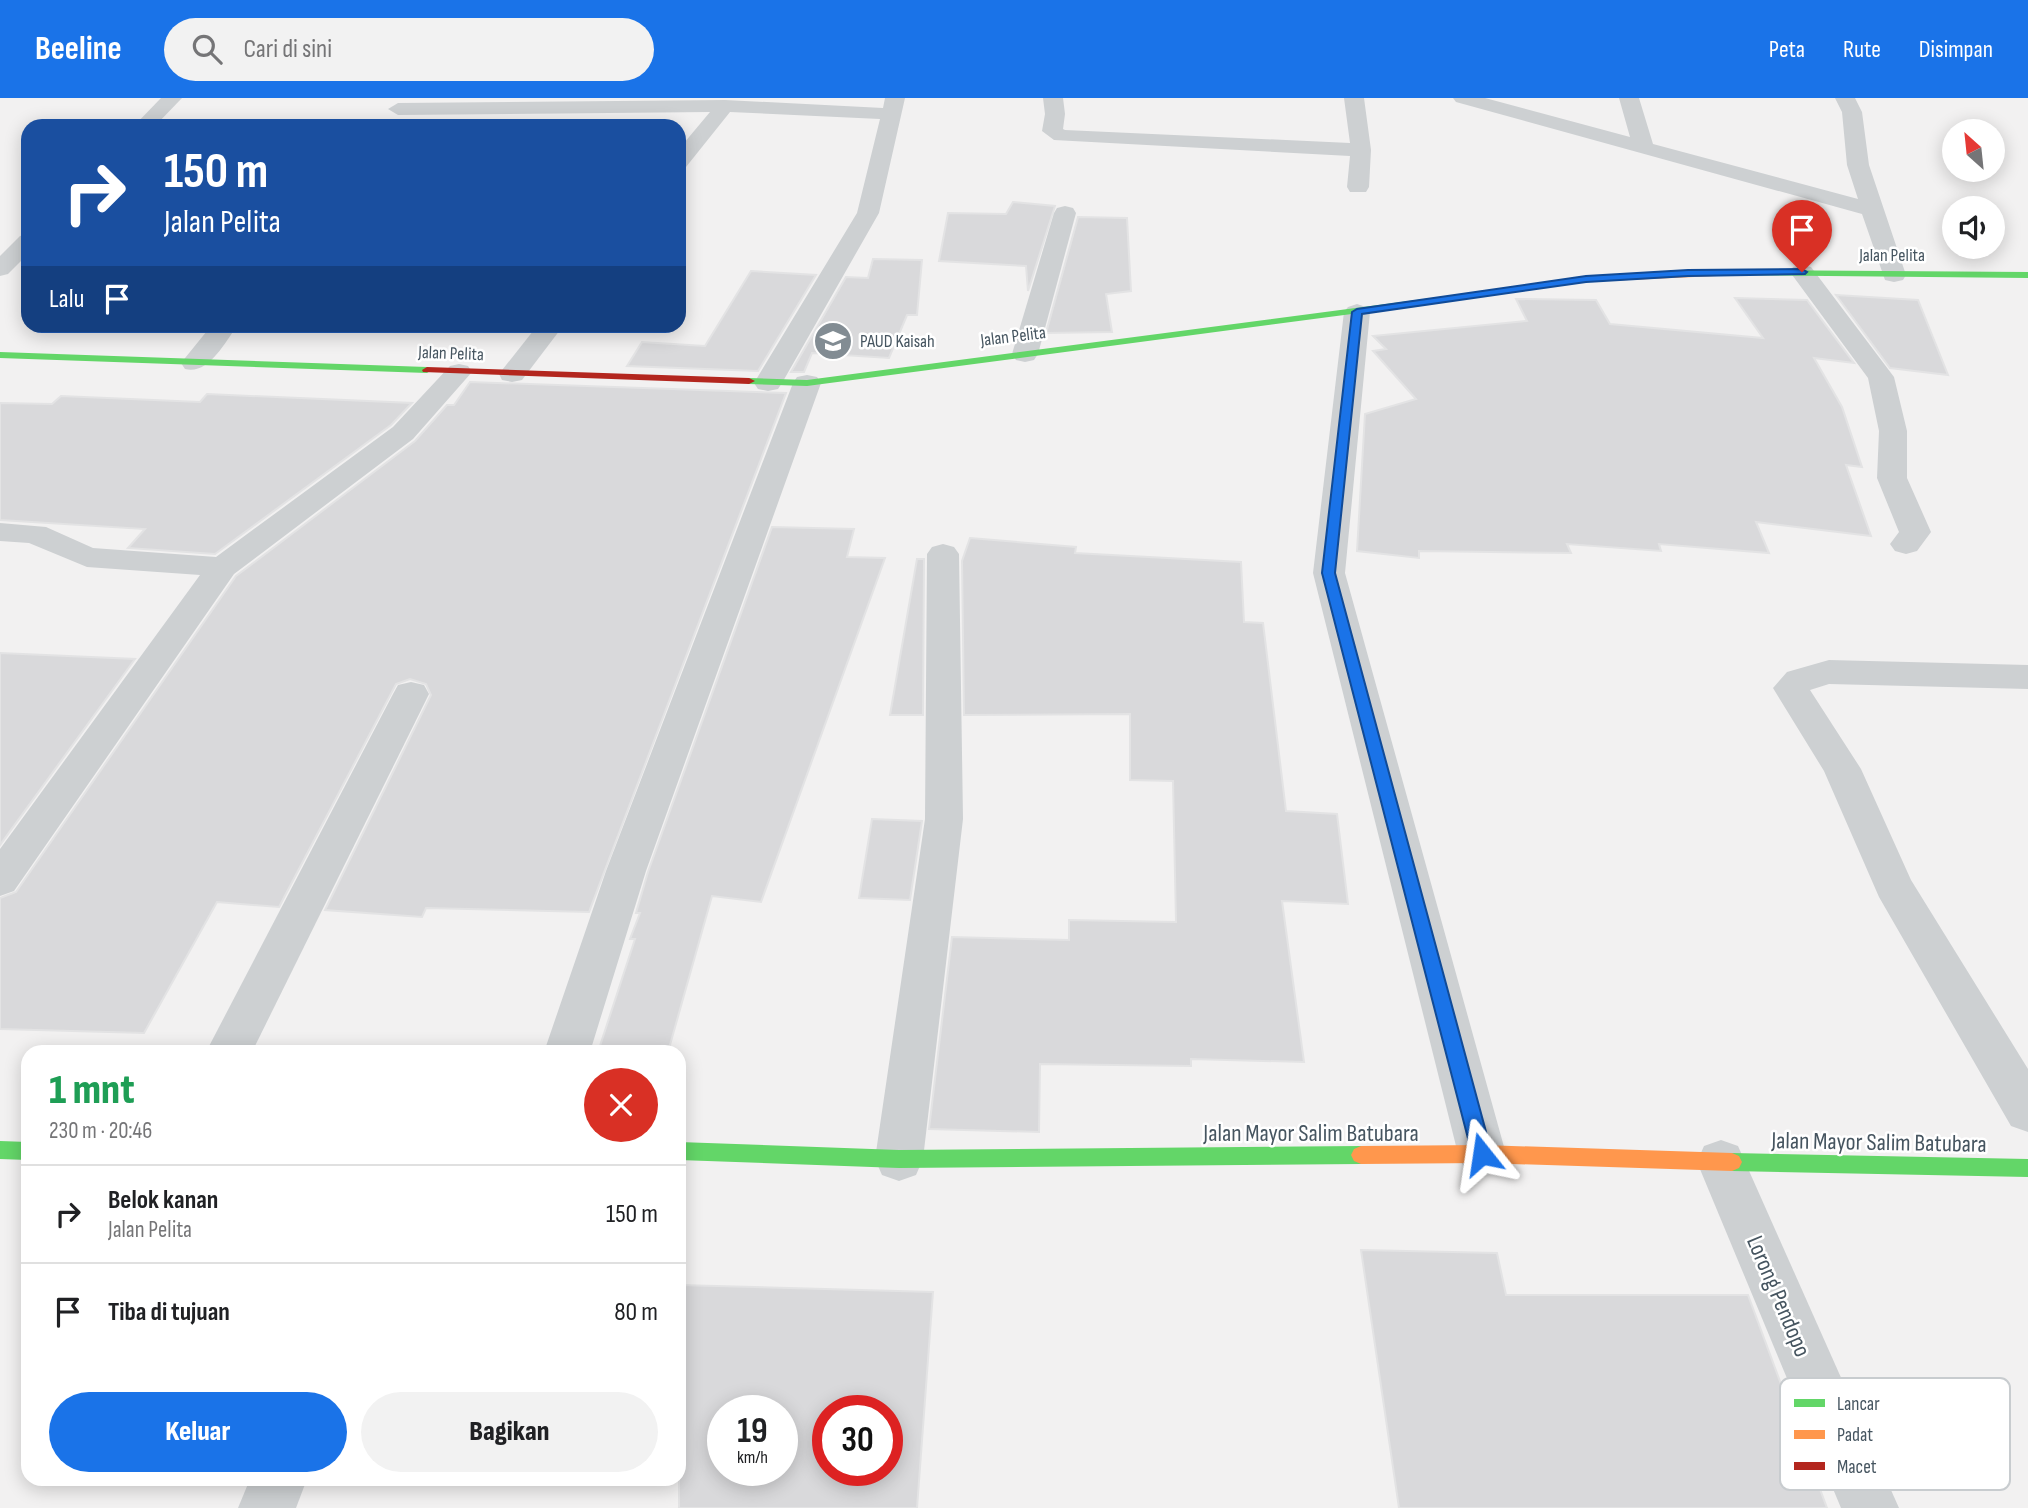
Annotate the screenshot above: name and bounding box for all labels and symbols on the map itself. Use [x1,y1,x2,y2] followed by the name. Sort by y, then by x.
[1942,119,2006,182] north arrow
[1772,200,1832,272] pin
[1858,245,1925,266] street label: Jalan Pelita
[812,320,854,362] school or university icon: PAUD Kaisah
[978,322,1047,351] street label: Jalan Pelita
[860,331,935,352] place label: PAUD Kaisah
[417,342,484,365] street label: Jalan Pelita
[1445,1117,1519,1191] position arrow
[1202,1119,1419,1148] street label: Jalan Mayor Salim Batubara
[1770,1126,1987,1159] street label: Jalan Mayor Salim Batubara
[1740,1231,1817,1361] street label: Lorong Pendopo
[1780,1378,2010,1490] legend
[1837,1393,1880,1416] text: Lancar
[812,1395,903,1486] speed limit sign: 30
[1837,1424,1873,1447] text: Padat
[1837,1456,1877,1479] text: Macet

